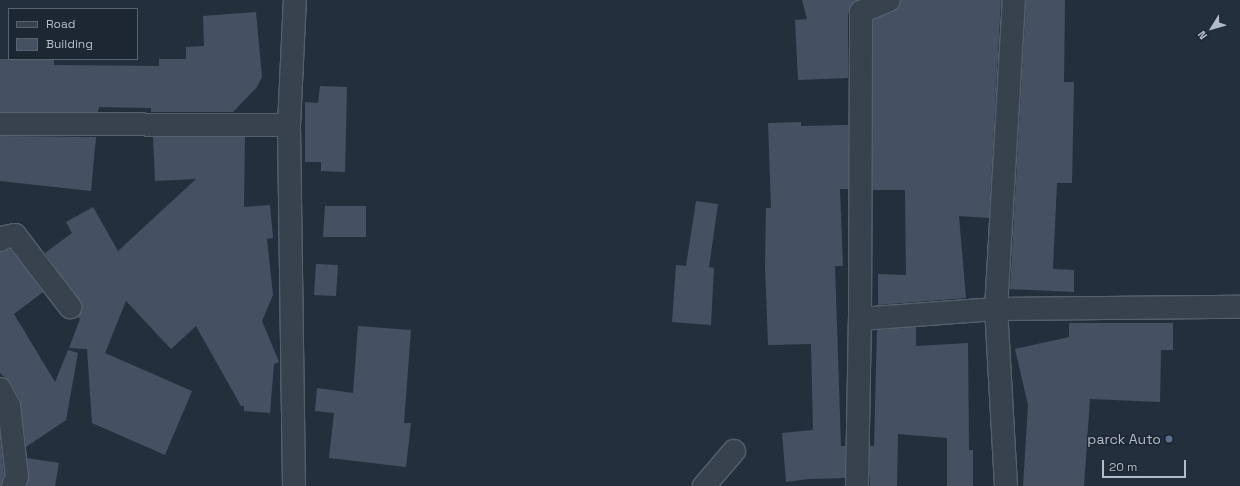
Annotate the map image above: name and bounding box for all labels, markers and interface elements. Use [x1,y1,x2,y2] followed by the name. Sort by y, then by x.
[8,8,138,60] legend
[1192,8,1232,48] north arrow
[46,16,75,32] text: Road
[1195,28,1210,42] text: N
[46,36,93,52] text: Building
[1087,431,1161,447] place label: parck Auto
[1164,434,1174,444] marker: parck Auto
[1104,452,1188,478] scale bar
[1109,459,1137,475] text: 20 m

